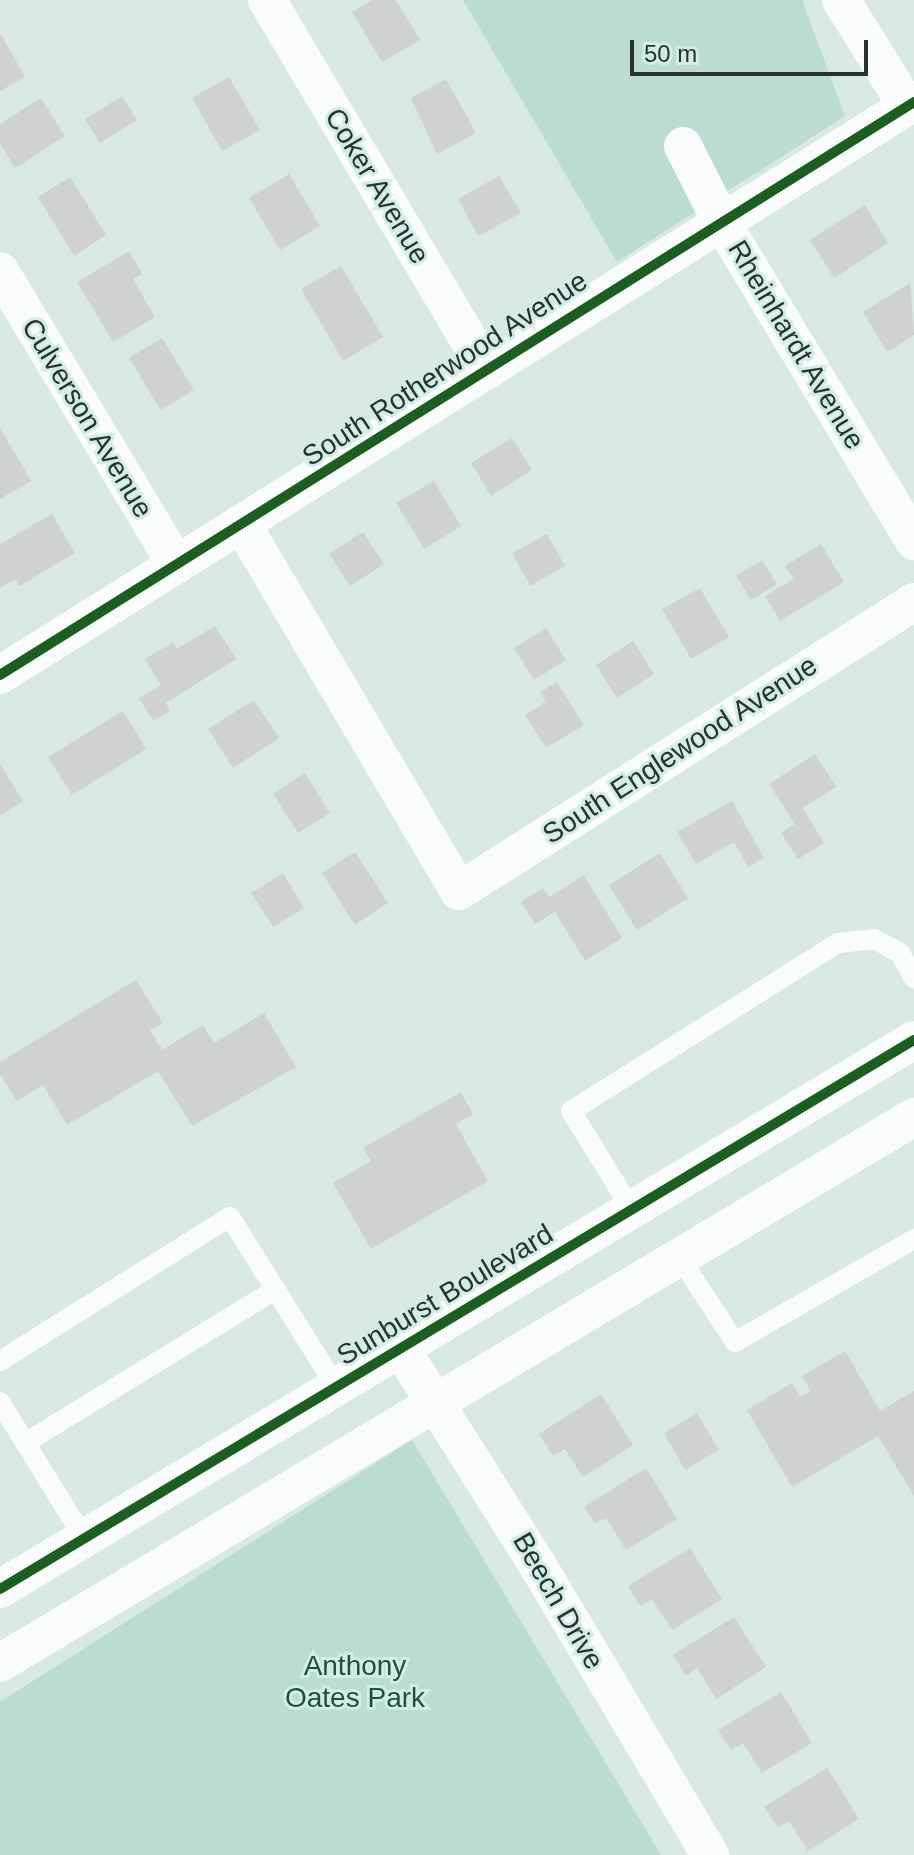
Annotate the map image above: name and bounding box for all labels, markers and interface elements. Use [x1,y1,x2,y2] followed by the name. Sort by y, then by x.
[634,24,872,74] scale bar
[644,40,697,67] text: 50 m
[317,102,437,270] street label: Coker Avenue
[720,234,872,456] street label: Rheinhardt Avenue
[296,264,594,474] street label: South Rotherwood Avenue
[14,312,160,524] street label: Culverson Avenue
[536,648,824,852] street label: South Englewood Avenue
[331,1217,559,1373] street label: Sunburst Boulevard
[505,1527,611,1675] street label: Beech Drive
[285,1649,425,1715] park label: Anthony Oates Park

